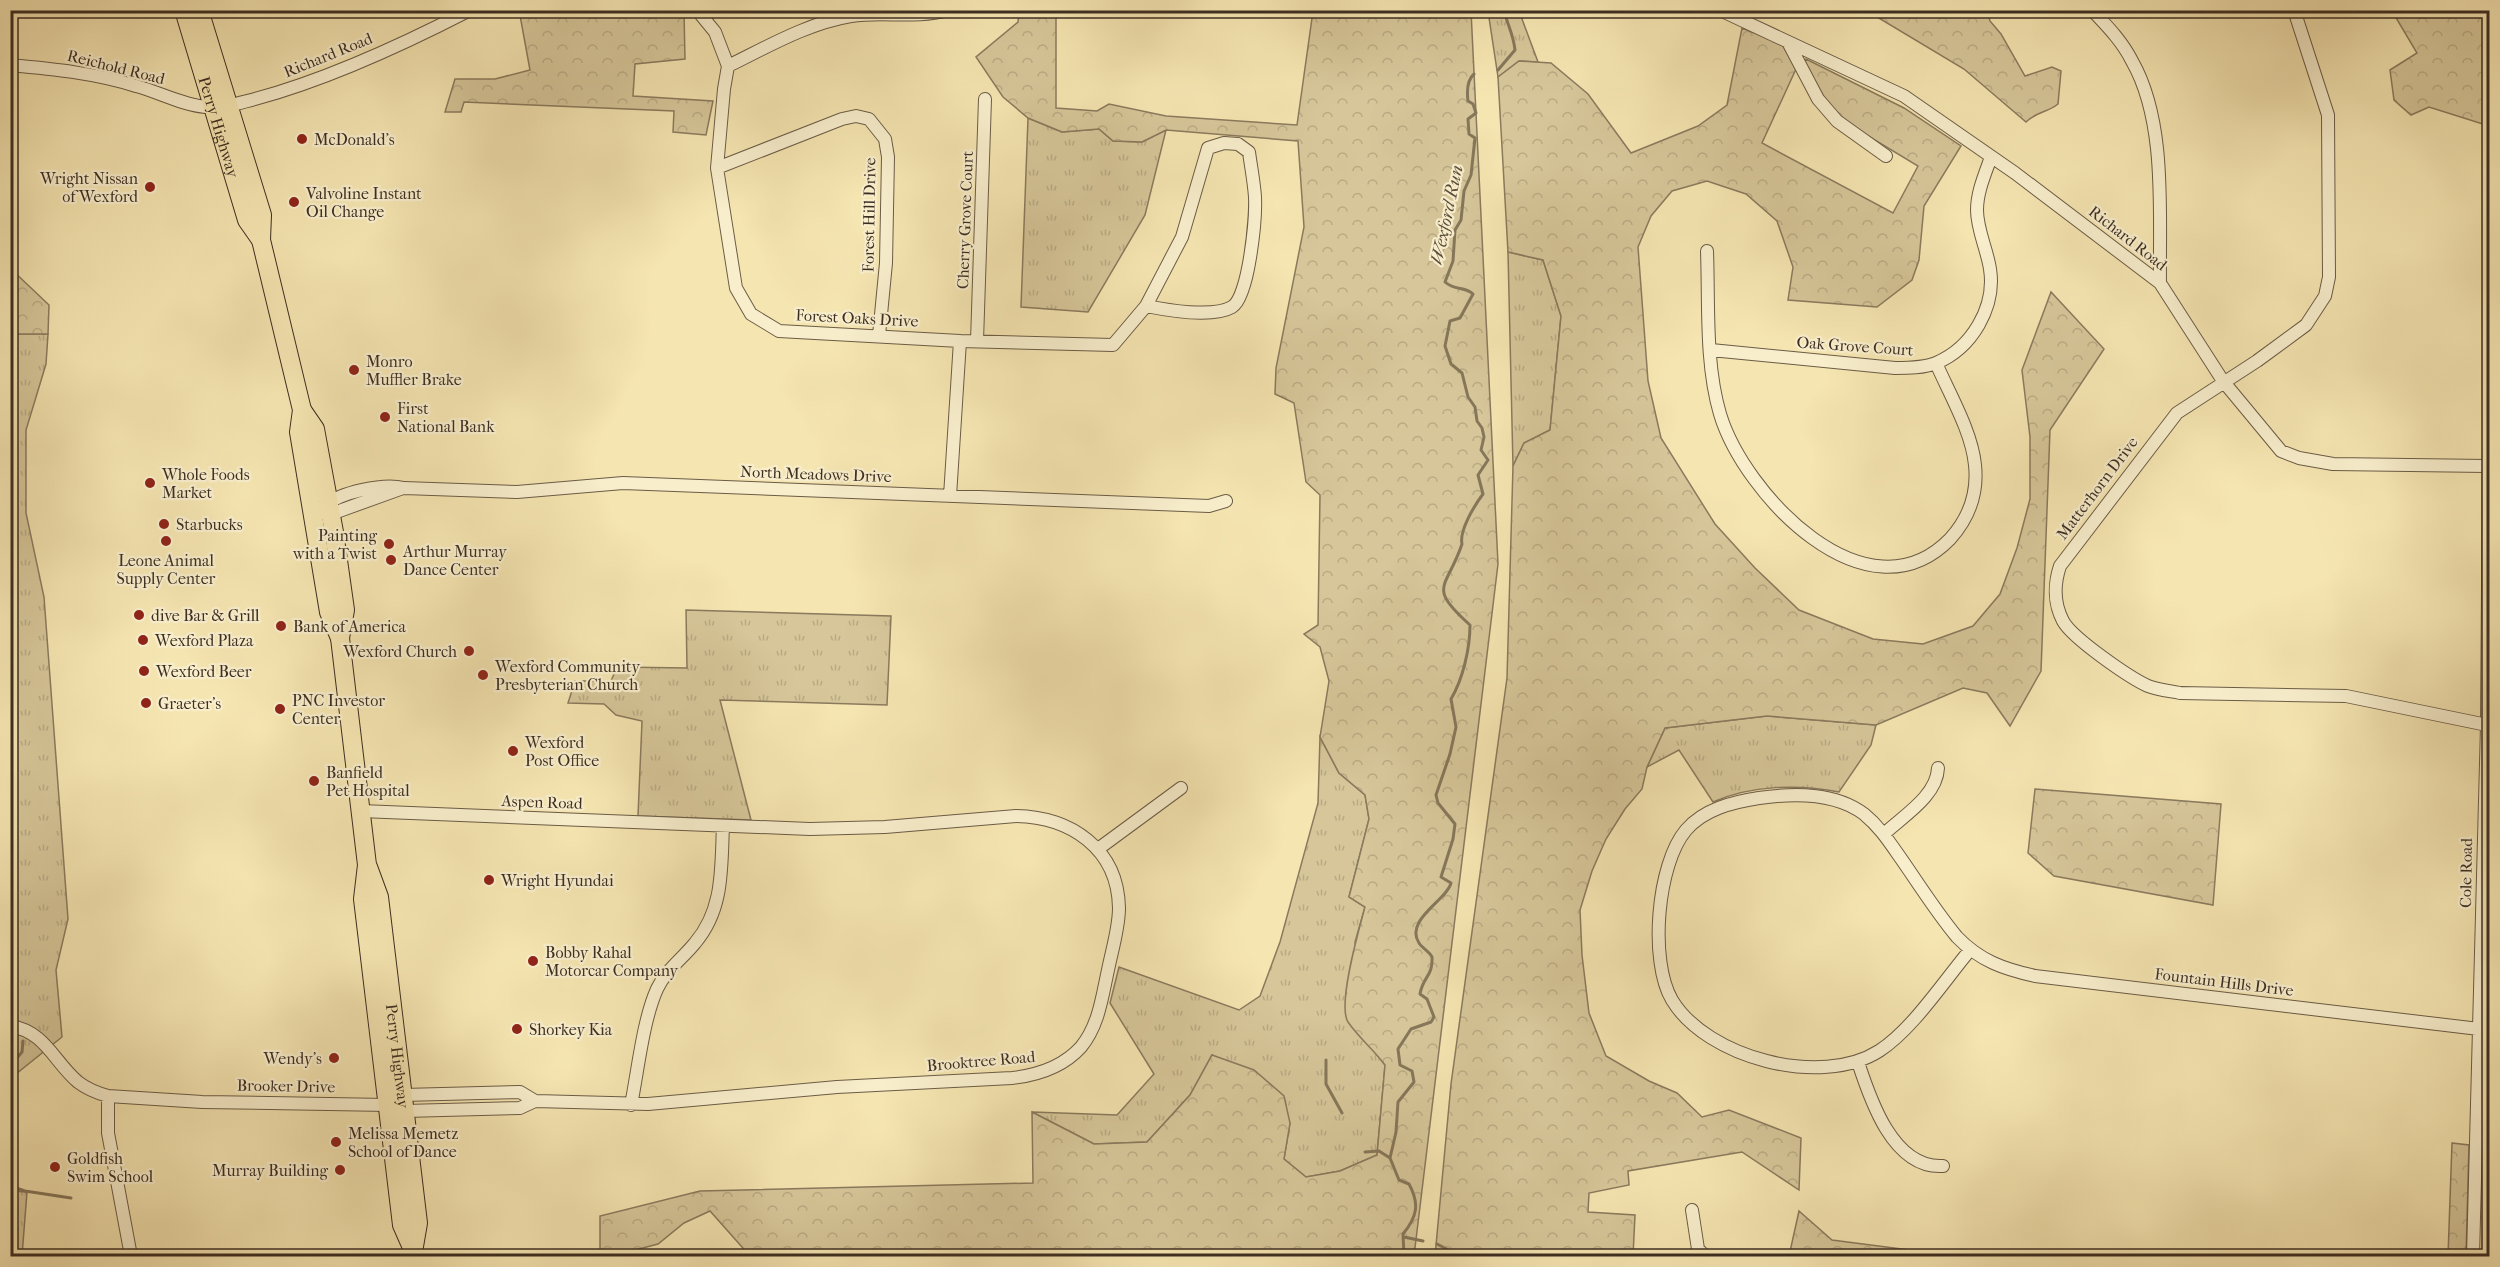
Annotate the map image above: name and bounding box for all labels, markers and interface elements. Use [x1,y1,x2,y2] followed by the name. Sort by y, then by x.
[281,28,375,81] street label: Richard Road
[65,46,167,88] street label: Reichold Road
[195,74,243,180] street label: Perry Highway
[314,130,395,149] place label: McDonald's
[295,132,309,146] marker: McDonald's
[953,150,977,290] street label: Cherry Grove Court
[858,157,880,273] street label: Forest Hill Drive
[1426,163,1468,267] water label: Wexford Run
[39,169,139,206] place label: Wright Nissan of Wexford
[143,180,157,194] marker: Wright Nissan of Wexford
[305,184,422,221] place label: Valvoline Instant Oil Change
[287,195,301,209] marker: Valvoline Instant Oil Change
[2085,202,2171,275] street label: Richard Road
[795,305,919,331] street label: Forest Oaks Drive
[1796,332,1914,360] street label: Oak Grove Court
[366,352,462,389] place label: Monro Muffler Brake
[347,363,361,377] marker: Monro Muffler Brake
[397,399,495,436] place label: First National Bank
[378,410,392,424] marker: First National Bank
[2052,433,2142,543] street label: Matterhorn Drive
[740,462,892,486] street label: North Meadows Drive
[161,465,250,502] place label: Whole Foods Market
[143,476,157,490] marker: Whole Foods Market
[176,515,243,534] place label: Starbucks
[157,517,171,531] marker: Starbucks
[292,526,377,563] place label: Painting with a Twist
[159,534,173,548] marker: Leone Animal Supply Center
[382,537,396,551] marker: Painting with a Twist
[402,542,507,579] place label: Arthur Murray Dance Center
[117,551,216,588] place label: Leone Animal Supply Center
[384,553,398,567] marker: Arthur Murray Dance Center
[151,606,260,625] place label: dive Bar & Grill
[132,608,146,622] marker: dive Bar & Grill
[293,617,406,636] place label: Bank of America
[274,619,288,633] marker: Bank of America
[154,631,254,650] place label: Wexford Plaza
[136,633,150,647] marker: Wexford Plaza
[342,642,457,661] place label: Wexford Church
[462,644,476,658] marker: Wexford Church
[494,657,640,694] place label: Wexford Community Presbyterian Church
[155,662,252,681] place label: Wexford Beer
[137,664,151,678] marker: Wexford Beer
[476,668,490,682] marker: Wexford Community Presbyterian Church
[292,691,385,728] place label: PNC Investor Center
[158,694,221,713] place label: Graeter's
[139,696,153,710] marker: Graeter's
[273,702,287,716] marker: PNC Investor Center
[524,733,599,770] place label: Wexford Post Office
[506,744,520,758] marker: Wexford Post Office
[326,763,410,800] place label: Banfield Pet Hospital
[307,774,321,788] marker: Banfield Pet Hospital
[500,791,583,813] street label: Aspen Road
[2456,838,2476,908] street label: Cole Road
[500,871,614,890] place label: Wright Hyundai
[482,873,496,887] marker: Wright Hyundai
[545,943,679,980] place label: Bobby Rahal Motorcar Company
[526,954,540,968] marker: Bobby Rahal Motorcar Company
[2153,964,2295,1000] street label: Fountain Hills Drive
[382,1003,414,1110] street label: Perry Highway
[529,1020,613,1039] place label: Shorkey Kia
[510,1022,524,1036] marker: Shorkey Kia
[926,1047,1036,1075] street label: Brooktree Road
[263,1049,322,1068] place label: Wendy's
[327,1051,341,1065] marker: Wendy's
[237,1076,335,1096] street label: Brooker Drive
[348,1124,458,1161] place label: Melissa Memetz School of Dance
[329,1135,343,1149] marker: Melissa Memetz School of Dance
[67,1149,154,1186] place label: Goldfish Swim School
[48,1160,62,1174] marker: Goldfish Swim School
[212,1161,328,1180] place label: Murray Building
[333,1163,347,1177] marker: Murray Building

